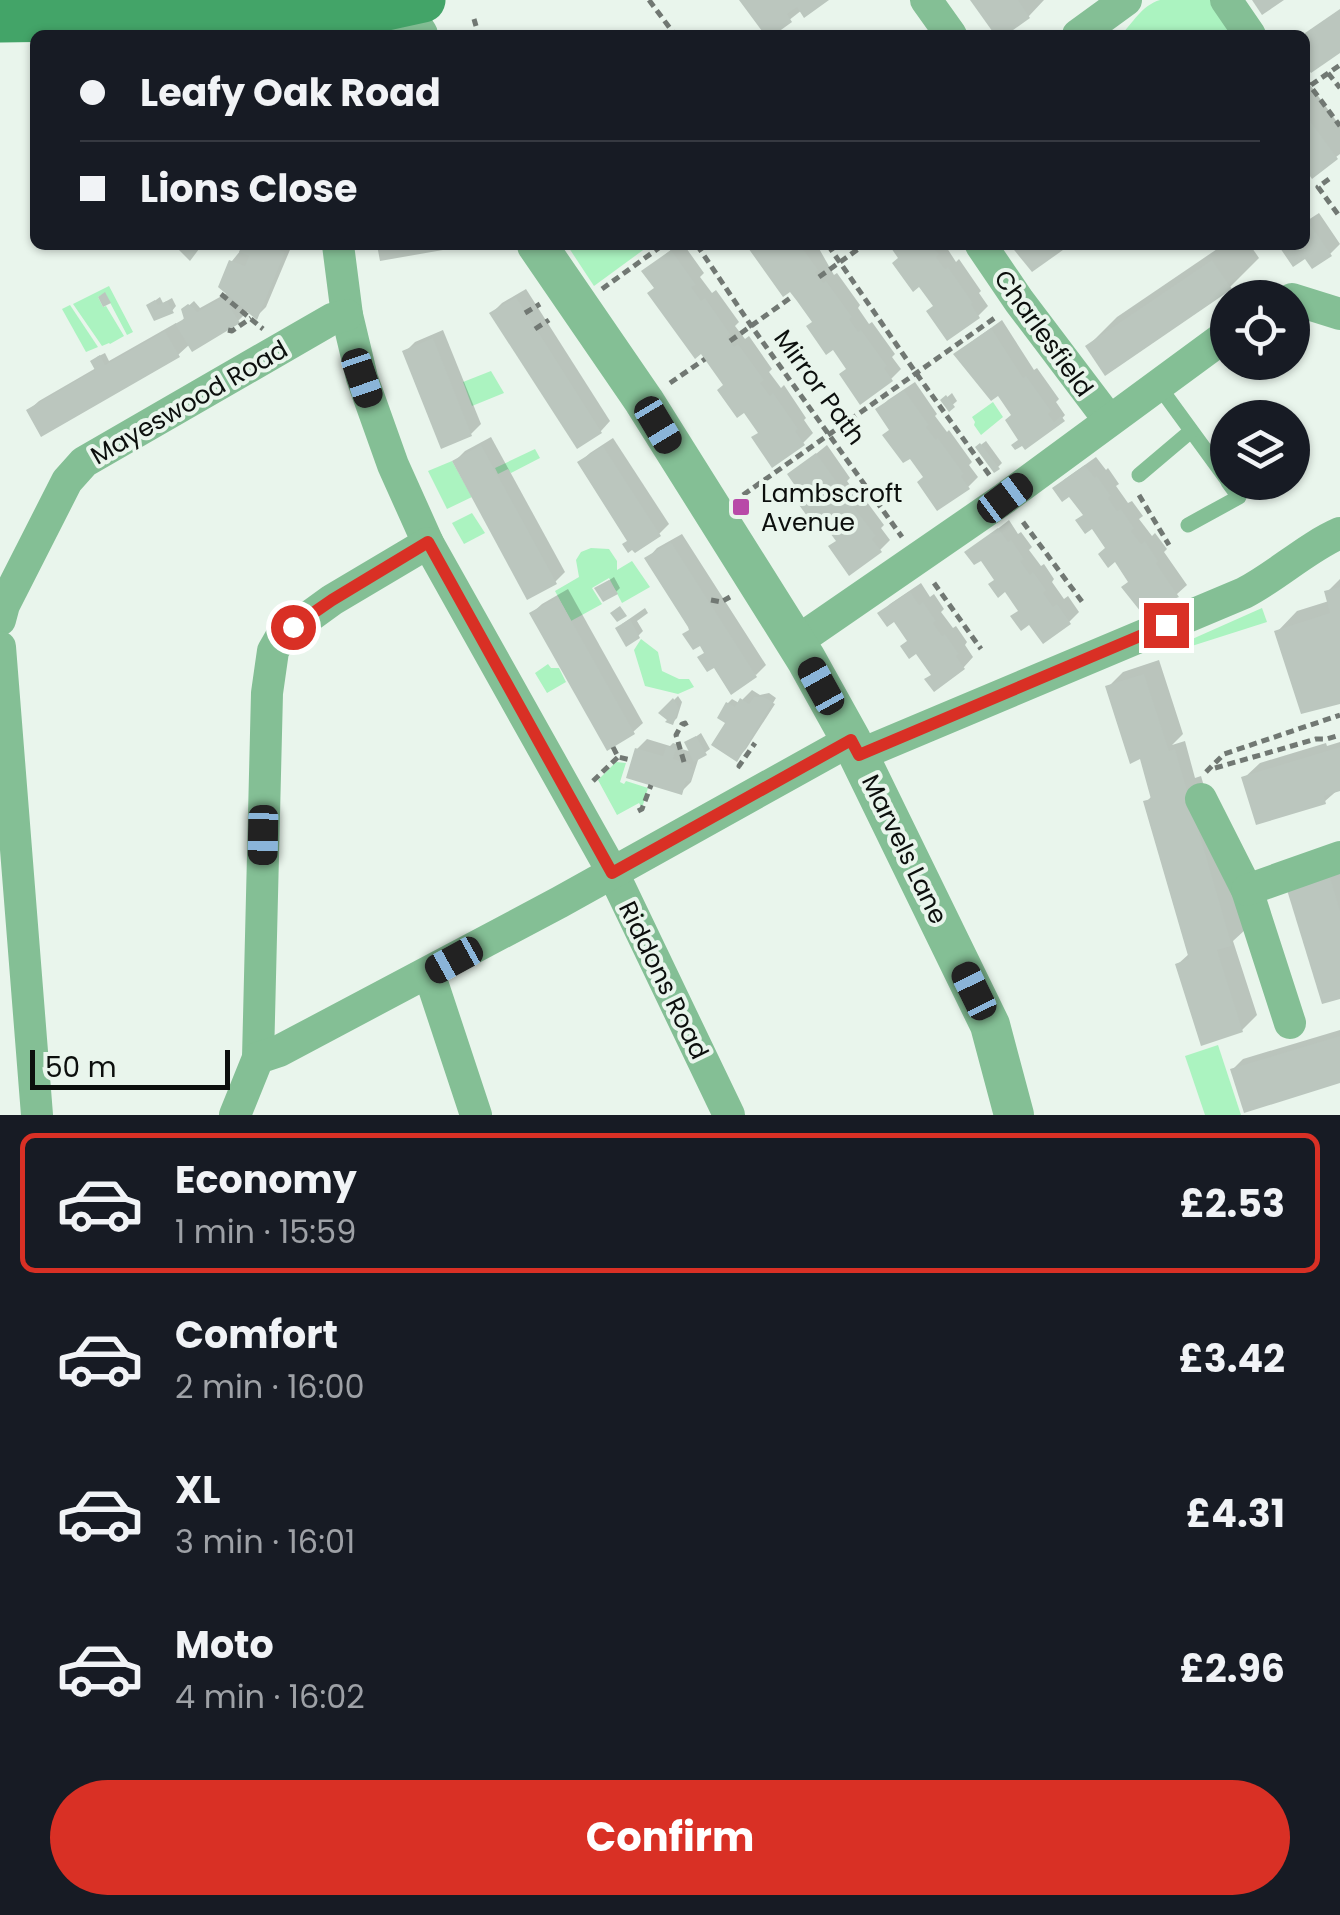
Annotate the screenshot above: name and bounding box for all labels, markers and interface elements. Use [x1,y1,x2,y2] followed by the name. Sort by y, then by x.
[140,66,441,119] text: Leafy Oak Road
[140,162,357,215] text: Lions Close
[986,263,1102,404] street label: Charlesfield
[1210,280,1310,500] map controls
[1210,280,1310,380] button: locate
[766,322,873,452] street label: Mirror Path
[84,332,294,473] street label: Mayeswood Road
[338,345,386,411] car
[630,392,686,458] car
[1210,400,1310,500] button: layers
[972,468,1038,528] car
[761,476,902,540] place label: Lambscroft Avenue
[730,496,752,518] marker: Lambscroft Avenue
[1144,603,1189,648] route end
[271,605,316,650] route start
[793,652,849,720] car
[853,769,956,930] street label: Marvels Lane
[247,805,279,865] car
[610,895,717,1065] street label: Riddons Road
[420,932,488,988] car
[947,957,1001,1025] car
[30,1045,230,1090] scale bar
[45,1048,116,1087] text: 50 m
[175,1153,357,1206] text: Economy
[55,1158,145,1248] icon: car
[1180,1177,1285,1230] text: £2.53
[175,1209,356,1254] text: 1 min · 15:59
[175,1308,338,1361] text: Comfort
[55,1313,145,1403] icon: car
[1179,1332,1285,1385] text: £3.42
[175,1364,365,1409] text: 2 min · 16:00
[175,1463,220,1516] text: XL
[55,1468,145,1558] icon: car
[1186,1487,1285,1540] text: £4.31
[175,1519,355,1564] text: 3 min · 16:01
[175,1618,274,1671] text: Moto
[55,1623,145,1713] icon: car
[1180,1642,1285,1695] text: £2.96
[175,1674,365,1719] text: 4 min · 16:02
[50,1780,1290,1895] button: Confirm

